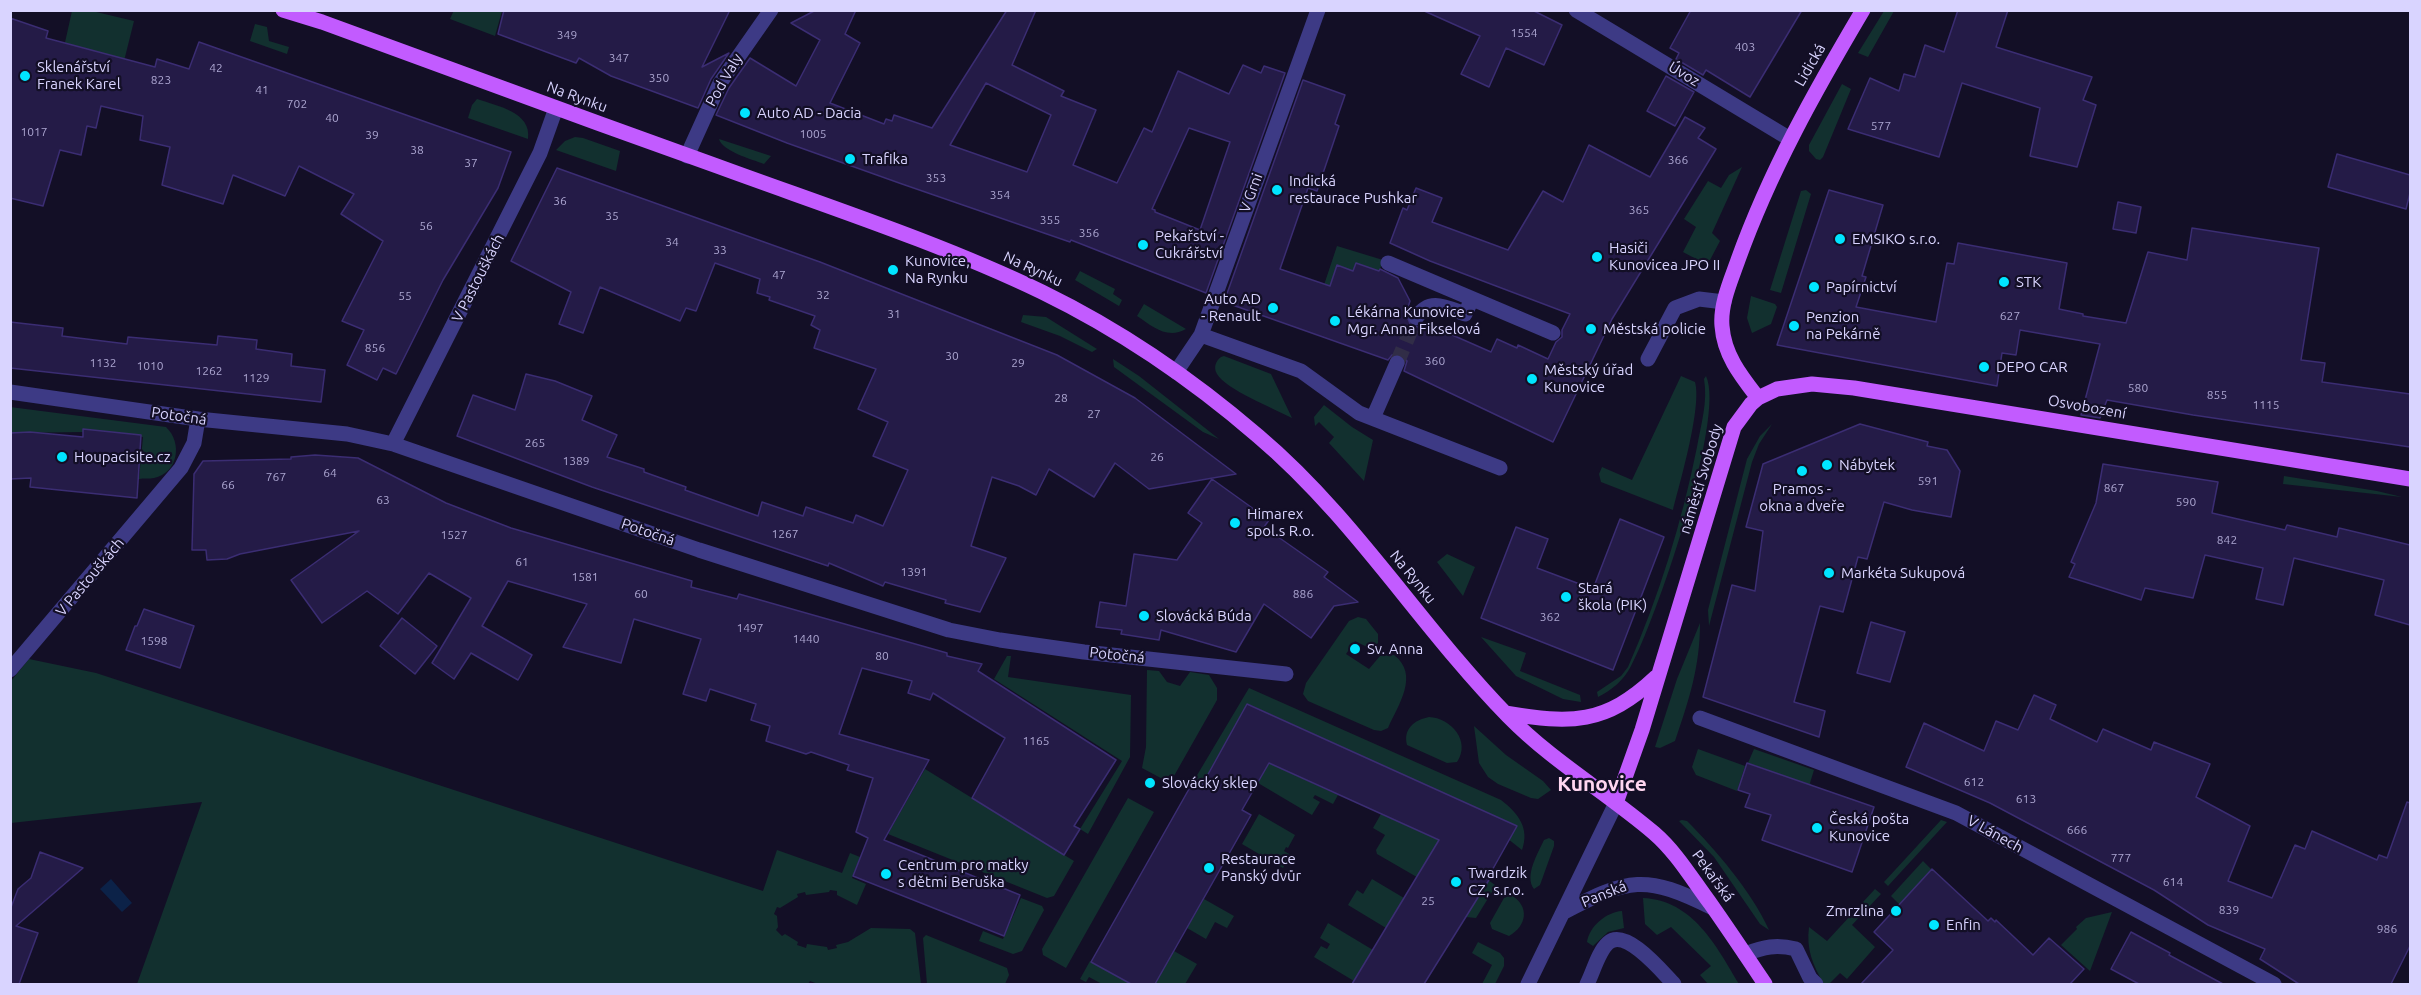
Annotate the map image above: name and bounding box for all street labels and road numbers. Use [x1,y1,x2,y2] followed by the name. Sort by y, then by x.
[1791,41,1829,89] street label: Lidická
[702,50,746,110] street label: Pod Valy
[1665,58,1703,90] street label: Úvoz
[544,78,610,116] street label: Na Rynku
[1236,171,1266,215] street label: V Grni
[448,231,508,325] street label: V Pastouškách
[1001,248,1065,290] street label: Na Rynku
[2047,391,2127,423] street label: Osvobození
[150,403,208,429] street label: Potočná
[1676,422,1726,536] street label: náměstí Svobody
[619,514,677,550] street label: Potočná
[52,534,128,620] street label: V Pastouškách
[1386,547,1440,607] street label: Na Rynku
[1088,643,1146,667] street label: Potočná
[1964,811,2026,857] street label: V Lánech
[1688,847,1738,905] street label: Pekařská
[1579,877,1629,911] street label: Panská

